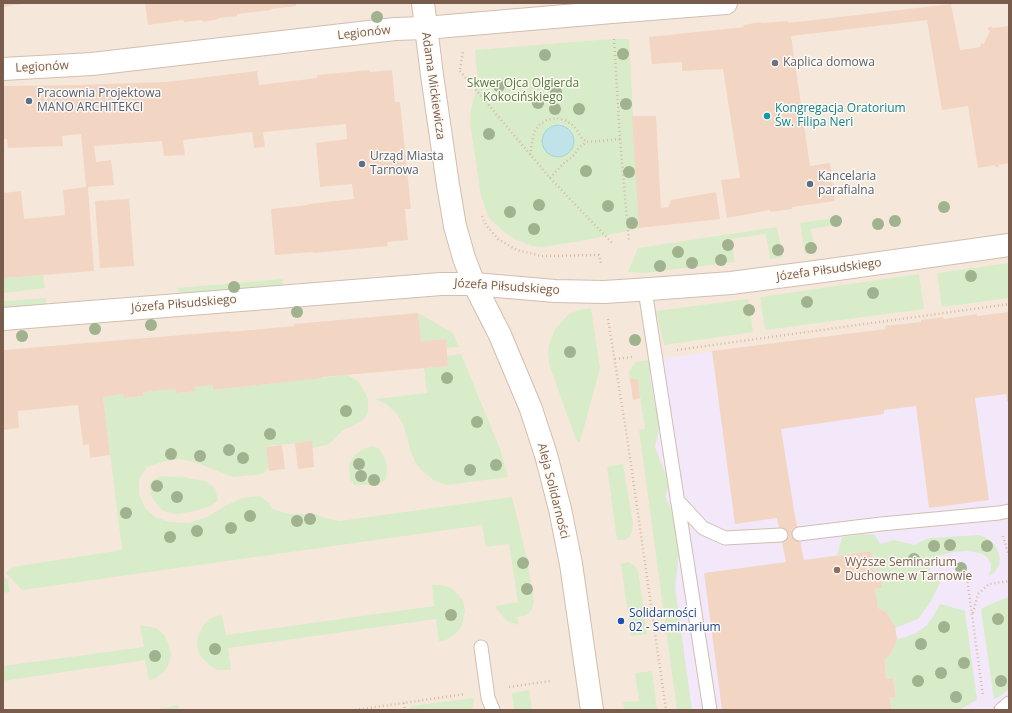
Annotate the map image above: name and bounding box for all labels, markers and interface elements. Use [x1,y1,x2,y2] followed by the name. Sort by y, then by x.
[337,23,391,43] street label: Legionów
[418,31,448,141] street label: Adama Mickiewicza
[783,56,875,70] place label: Kaplica domowa
[15,58,69,76] street label: Legionów
[770,58,780,68] marker: Kaplica domowa
[467,77,579,105] park label: Skwer Ojca Olgierda Kokocińskiego
[37,87,161,115] place label: Pracownia Projektowa MANO ARCHITEKCI
[24,96,34,106] marker: Pracownia Projektowa MANO ARCHITEKCI
[775,102,906,130] place label: Kongregacja Oratorium Św. Filipa Neri
[762,111,772,121] marker: Kongregacja Oratorium Św. Filipa Neri
[370,150,444,178] place label: Urząd Miasta Tarnowa
[357,159,367,169] marker: Urząd Miasta Tarnowa
[818,170,876,198] place label: Kancelaria parafialna
[805,179,815,189] marker: Kancelaria parafialna
[776,256,882,284] street label: Józefa Piłsudskiego
[454,276,560,298] street label: Józefa Piłsudskiego
[131,292,237,316] street label: Józefa Piłsudskiego
[534,442,572,540] street label: Aleja Solidarności
[845,556,972,584] place label: Wyższe Seminarium Duchowne w Tarnowie
[832,565,842,575] marker: Wyższe Seminarium Duchowne w Tarnowie
[629,607,721,635] place label: Solidarności 02 - Seminarium
[616,616,626,626] marker: Solidarności 02 - Seminarium

